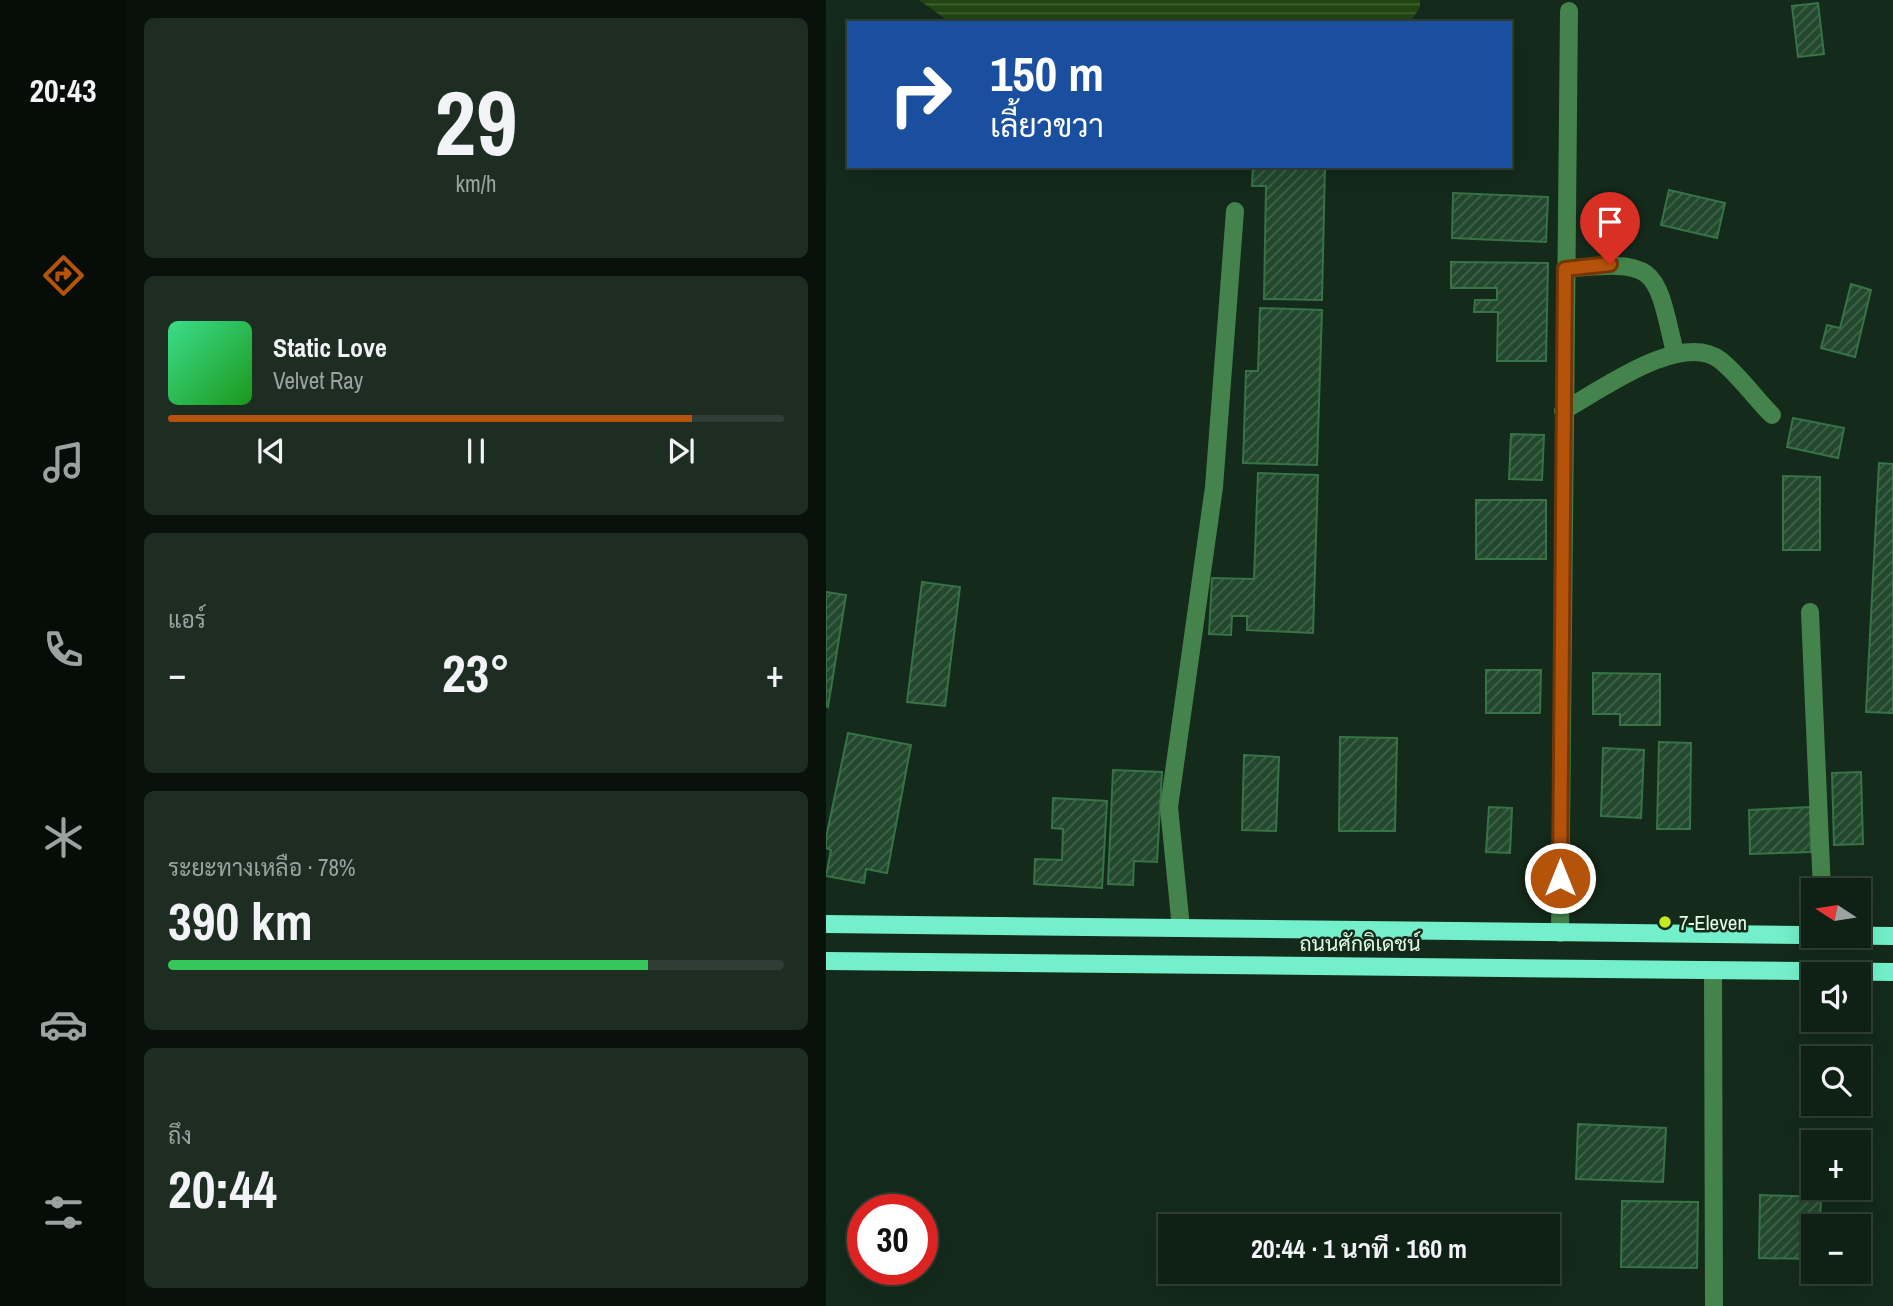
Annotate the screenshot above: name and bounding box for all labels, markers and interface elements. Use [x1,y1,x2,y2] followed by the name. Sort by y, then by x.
[990,40,1104,106] text: 150 m
[875,49,966,140] icon: right
[435,61,518,183] text: 29
[29,69,97,112] text: 20:43
[990,104,1104,147] text: เลี้ยวขวา
[456,168,496,199] text: km/h
[1580,192,1640,264] pin
[1591,203,1629,241] icon: arrive
[39,251,88,300] icon: directions
[273,330,387,365] text: Static Love
[273,365,363,396] text: Velvet Ray
[252,432,290,470] icon: previous
[457,432,495,470] icon: pause
[662,432,700,470] icon: next
[39,438,88,487] icon: music
[168,604,206,635] text: แอร์
[39,625,88,674] icon: phone
[442,638,510,708] text: 23°
[168,648,186,699] text: −
[766,648,784,699] text: +
[39,813,88,862] icon: climate
[1523,841,1597,915] position arrow
[168,852,356,883] text: ระยะทางเหลือ · 78%
[1801,878,1871,948] north arrow
[1801,878,1871,1284] map controls
[168,886,313,956] text: 390 km
[1679,908,1747,937] place label: 7-Eleven
[1657,914,1673,930] marker: 7-Eleven
[1299,929,1421,958] street label: ถนนศักดิเดชน์
[1801,962,1871,1032] button: sound
[39,1000,88,1049] icon: car
[1801,1046,1871,1116] button: search
[168,1120,192,1151] text: ถึง
[1801,1130,1871,1200] button: +
[168,1154,277,1224] text: 20:44
[39,1188,88,1237] icon: filters
[847,1194,938,1285] speed limit sign: 30
[1801,1214,1871,1284] button: −
[1251,1231,1467,1266] text: 20:44 · 1 นาที · 160 m

